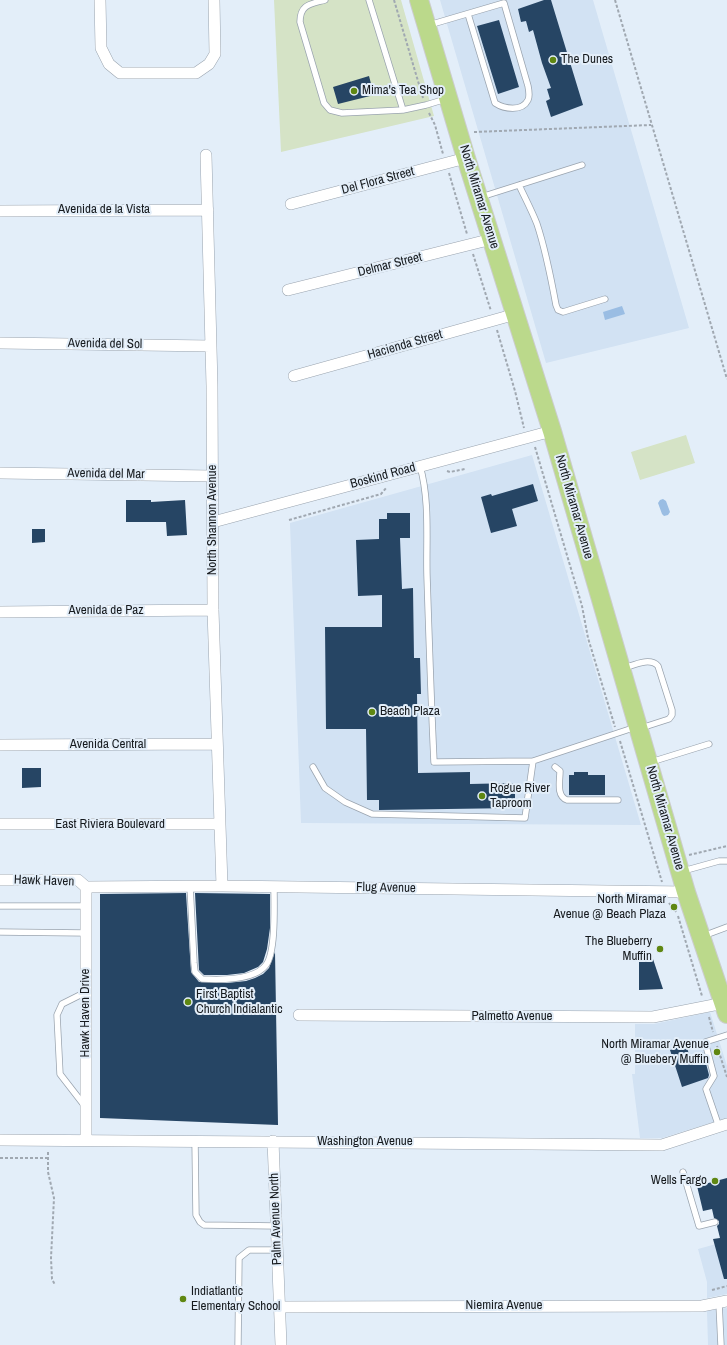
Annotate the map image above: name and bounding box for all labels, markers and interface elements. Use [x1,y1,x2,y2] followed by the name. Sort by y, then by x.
[561,52,613,68] place label: The Dunes
[548,55,558,65] marker: The Dunes
[362,83,444,99] place label: Mima's Tea Shop
[349,86,359,96] marker: Mima's Tea Shop
[456,143,502,251] street label: North Miramar Avenue
[340,164,416,198] street label: Del Flora Street
[58,202,150,218] street label: Avenida de la Vista
[356,249,424,281] street label: Delmar Street
[366,327,444,363] street label: Hacienda Street
[68,336,142,352] street label: Avenida del Sol
[552,453,596,561] street label: North Miramar Avenue
[349,460,417,492] street label: Boskind Road
[205,465,221,575] street label: North Shannon Avenue
[67,466,145,482] street label: Avenida del Mar
[68,603,144,619] street label: Avenida de Paz
[380,704,440,720] place label: Beach Plaza
[367,707,377,717] marker: Beach Plaza
[70,737,146,753] street label: Avenida Central
[643,764,687,872] street label: North Miramar Avenue
[490,781,550,812] place label: Rogue River Taproom
[477,791,487,801] marker: Rogue River Taproom
[55,817,165,833] street label: East Riviera Boulevard
[14,872,74,890] street label: Hawk Haven
[356,880,416,896] street label: Flug Avenue
[553,892,666,923] place label: North Miramar Avenue @ Beach Plaza
[669,902,679,912] marker: North Miramar Avenue @ Beach Plaza
[585,934,652,965] place label: The Blueberry Muffin
[655,944,665,954] marker: The Blueberry Muffin
[78,969,94,1057] street label: Hawk Haven Drive
[196,987,283,1018] place label: First Baptist Church Indialantic
[183,997,193,1007] marker: First Baptist Church Indialantic
[471,1009,553,1025] street label: Palmetto Avenue
[601,1037,709,1068] place label: North Miramar Avenue @ Bluebery Muffin
[712,1047,722,1057] marker: North Miramar Avenue @ Bluebery Muffin
[317,1134,413,1150] street label: Washington Avenue
[267,1173,285,1265] street label: Palm Avenue North
[651,1173,707,1189] place label: Wells Fargo
[710,1176,720,1186] marker: Wells Fargo
[191,1284,280,1315] place label: Indiatlantic Elementary School
[178,1294,188,1304] marker: Indiatlantic Elementary School
[466,1298,542,1314] street label: Niemira Avenue

